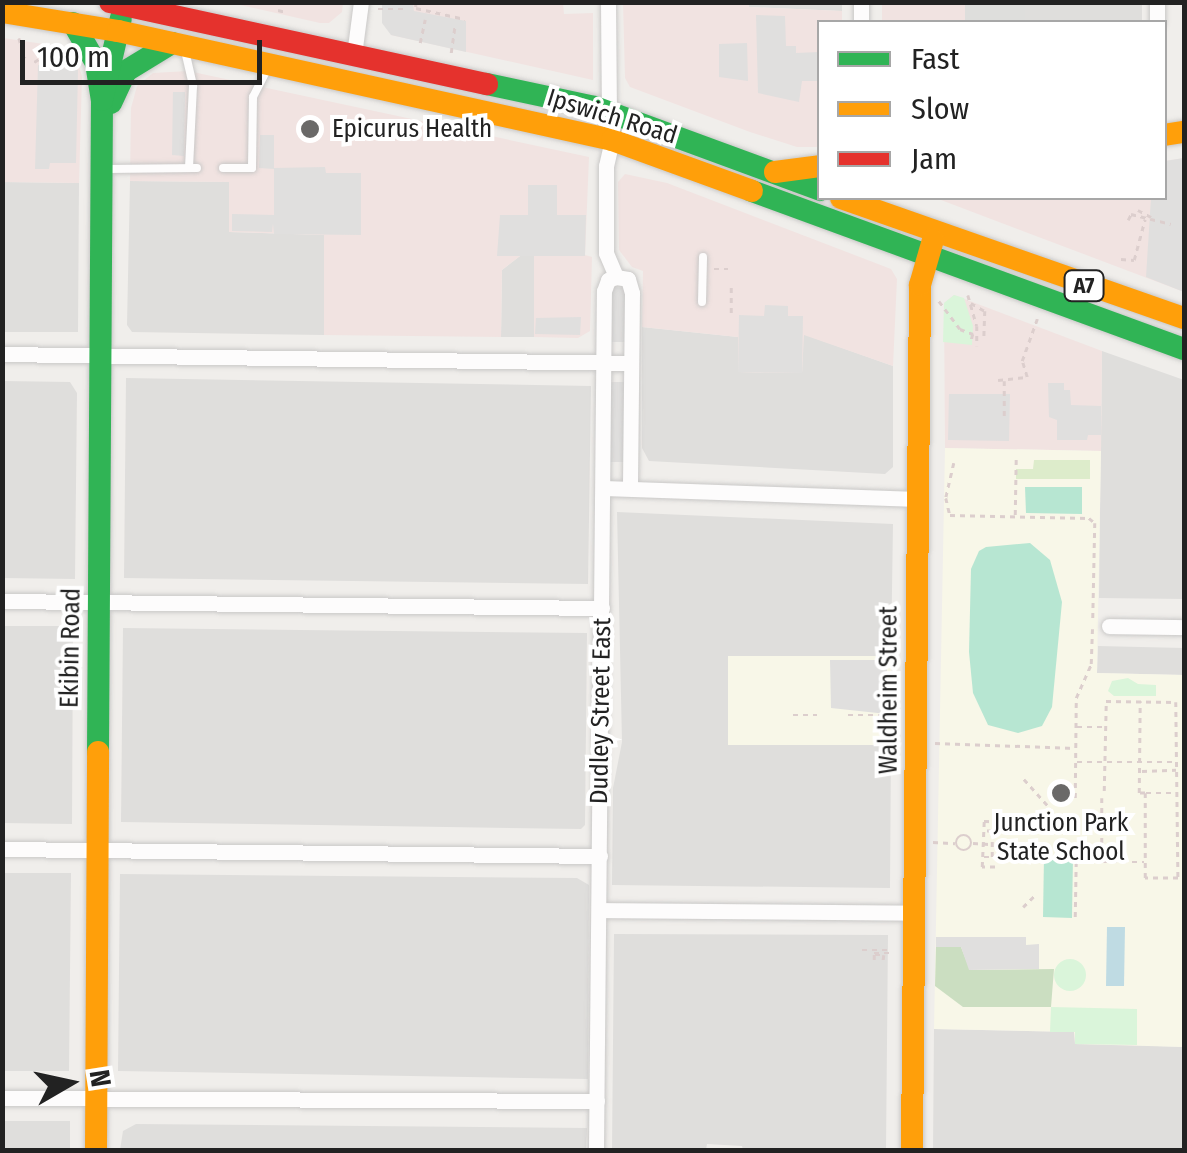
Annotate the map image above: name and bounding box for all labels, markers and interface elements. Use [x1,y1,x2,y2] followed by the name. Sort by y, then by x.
[25,20,268,82] scale bar
[817,20,1167,200] legend
[37,39,110,75] text: 100 m
[911,41,959,77] text: Fast
[543,83,681,151] street label: Ipswich Road
[911,91,969,127] text: Slow
[332,114,492,144] place label: Epicurus Health
[297,116,323,142] marker: Epicurus Health
[911,141,957,177] text: Jam
[1062,269,1106,303] road number: A7
[55,588,87,708] street label: Ekibin Road
[874,606,904,774] street label: Waldheim Street
[584,618,618,804] street label: Dudley Street East
[1050,782,1072,804] marker: Junction Park State School
[994,809,1128,868] place label: Junction Park State School
[20,1033,120,1133] north arrow
[83,1067,118,1089] text: N

